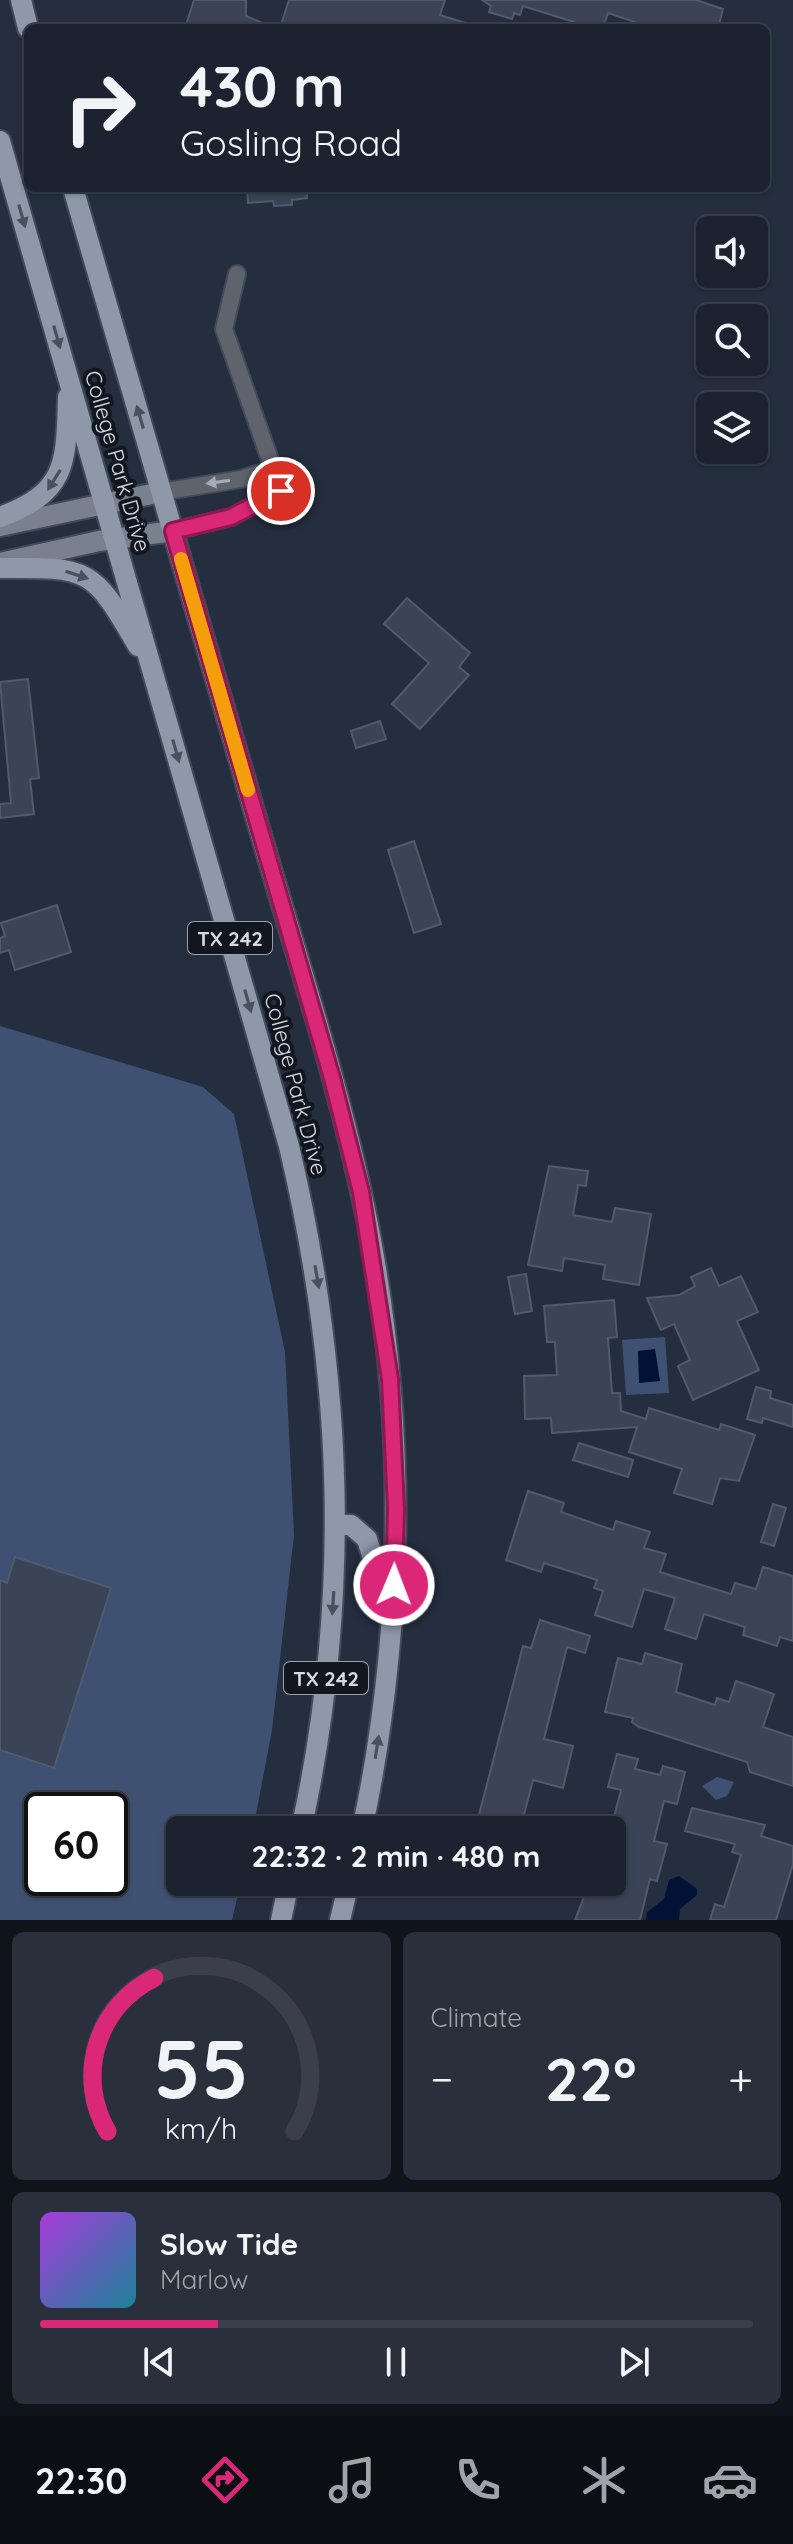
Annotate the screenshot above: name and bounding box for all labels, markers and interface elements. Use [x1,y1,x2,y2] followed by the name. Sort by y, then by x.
[180,51,345,121] text: 430 m
[48,56,152,160] icon: right
[180,120,402,165] text: Gosling Road
[16,204,29,228] one-way arrow
[696,216,768,464] map controls
[696,216,768,288] button: sound
[696,304,768,376] button: search
[51,325,64,349] one-way arrow
[79,367,157,555] street label: College Park Drive
[696,392,768,464] button: layers
[133,404,146,428] one-way arrow
[247,457,315,525] pin
[259,469,303,513] icon: arrive
[47,470,62,491] one-way arrow
[205,476,230,489] one-way arrow
[65,569,89,581] one-way arrow
[170,739,183,763] one-way arrow
[188,922,272,954] road number: TX 242
[242,989,255,1013] one-way arrow
[258,990,334,1178] street label: College Park Drive
[311,1265,324,1290] one-way arrow
[352,1543,436,1627] position arrow
[326,1591,339,1616] one-way arrow
[284,1662,368,1694] road number: TX 242
[371,1735,384,1760] one-way arrow
[24,1792,128,1896] speed limit sign: 60
[251,1837,541,1875] text: 22:32 · 2 min · 480 m
[431,2001,522,2034] text: Climate
[153,2015,249,2119] text: 55
[545,2041,637,2116] text: 22°
[431,2051,453,2106] text: −
[728,2051,753,2106] text: +
[165,2110,238,2146] text: km/h
[160,2225,298,2263] text: Slow Tide
[160,2263,248,2296] text: Marlow
[137,2340,181,2384] icon: previous
[374,2340,418,2384] icon: pause
[612,2340,656,2384] icon: next
[197,2452,253,2508] icon: directions
[324,2452,380,2508] icon: music
[450,2452,506,2508] icon: phone
[576,2452,632,2508] icon: climate
[702,2452,758,2508] icon: car
[35,2458,127,2503] text: 22:30

